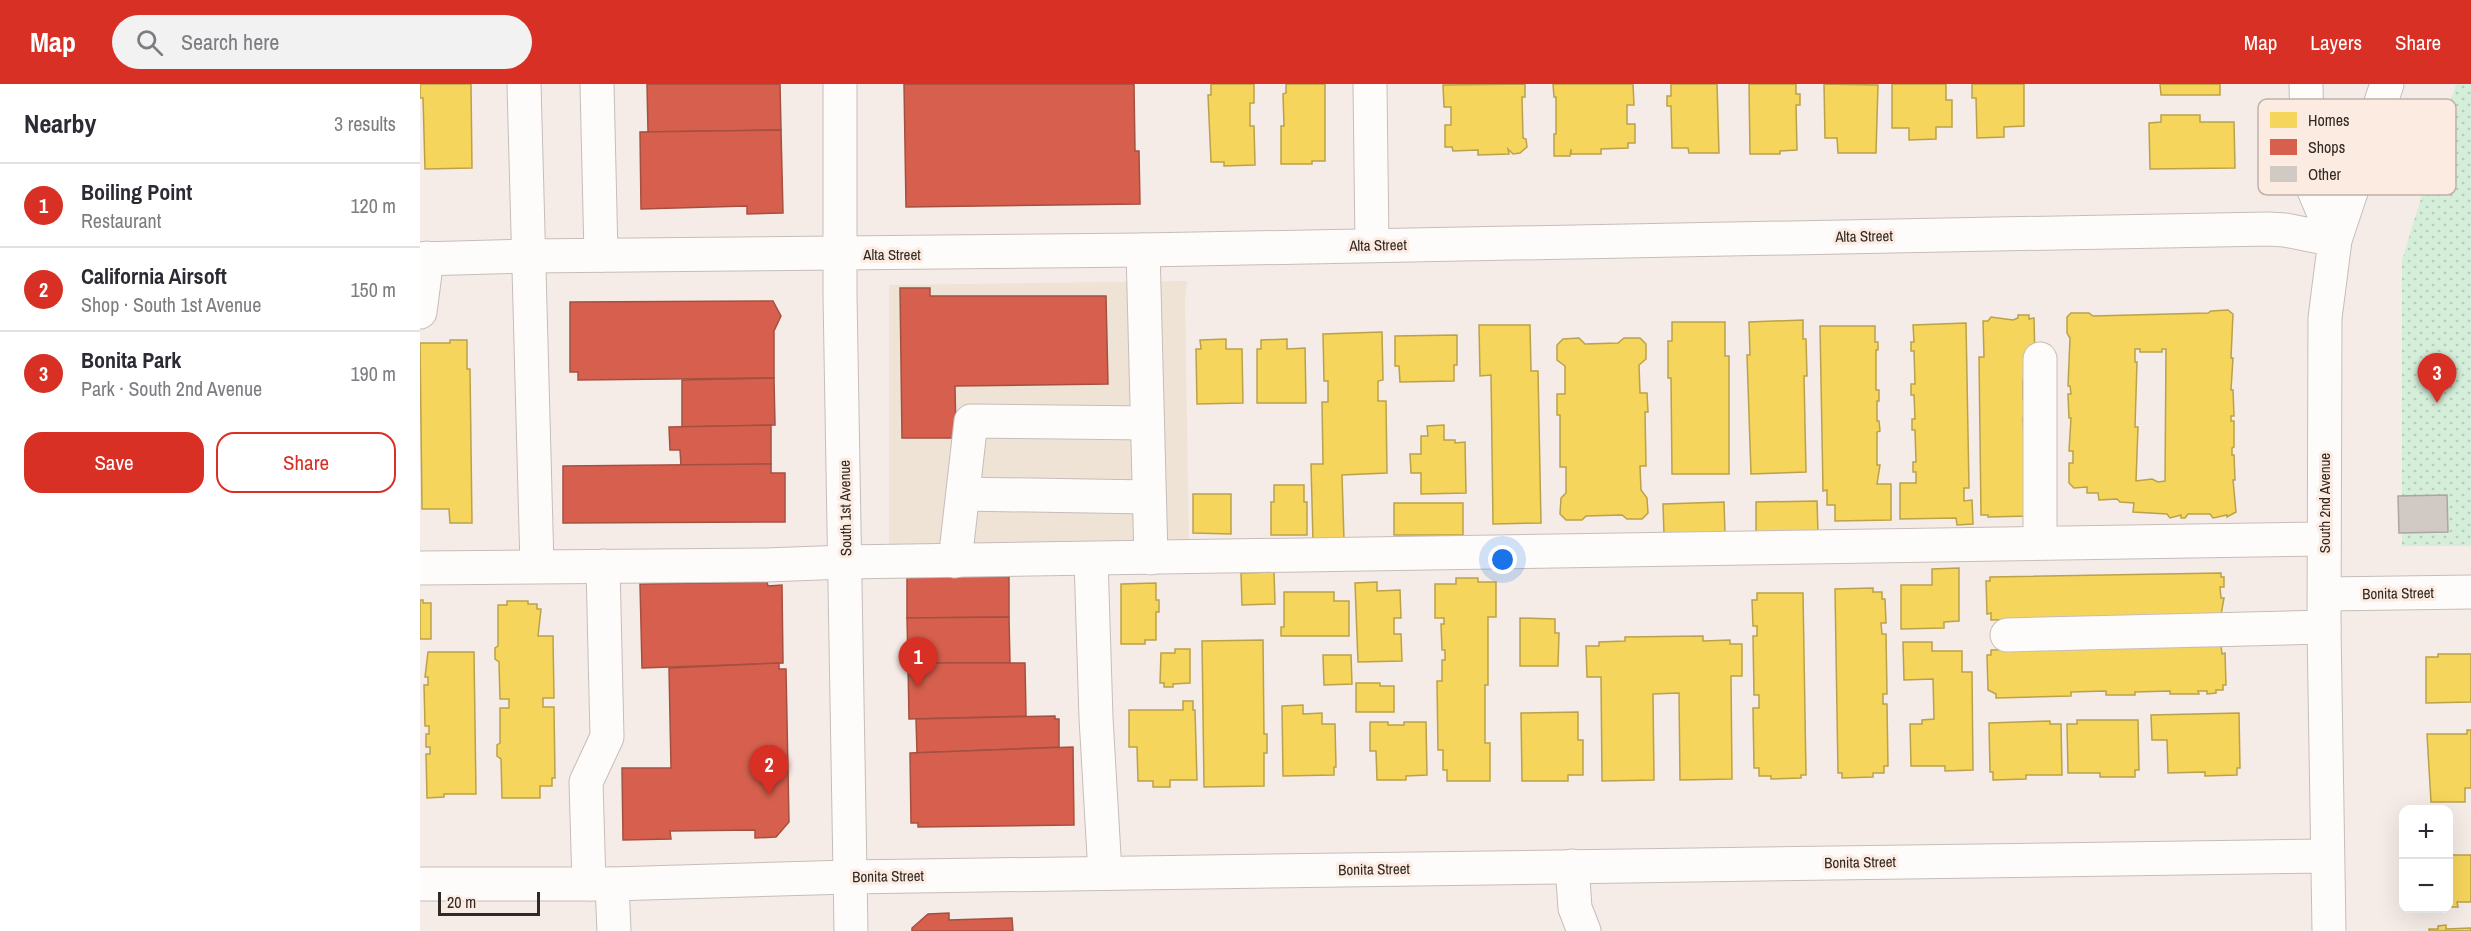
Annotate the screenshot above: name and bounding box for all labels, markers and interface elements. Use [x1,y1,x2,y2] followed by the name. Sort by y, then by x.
[112,15,532,69] search box
[30,23,76,61] text: Map
[133,26,166,59] icon: search
[181,27,279,57] text: Search here
[2244,28,2277,57] text: Map
[2310,28,2362,57] text: Layers
[2395,28,2441,57] text: Share
[2258,99,2456,195] legend
[24,106,96,141] text: Nearby
[2308,109,2350,131] text: Homes
[334,110,396,137] text: 3 results
[2308,136,2345,158] text: Shops
[2308,163,2341,185] text: Other
[81,177,192,207] text: Boiling Point
[39,192,48,219] text: 1
[350,192,396,219] text: 120 m
[81,207,161,234] text: Restaurant
[1834,225,1893,247] street label: Alta Street
[1348,234,1407,256] street label: Alta Street
[862,244,921,265] street label: Alta Street
[81,261,227,291] text: California Airsoft
[39,276,48,303] text: 2
[350,276,396,303] text: 150 m
[81,291,261,318] text: Shop · South 1st Avenue
[81,345,181,375] text: Bonita Park
[2418,354,2456,403] pin: 3
[39,360,48,387] text: 3
[350,360,396,387] text: 190 m
[81,375,262,402] text: Park · South 2nd Avenue
[24,432,204,493] button: Save
[216,432,396,493] button: Share
[2314,453,2335,553] street label: South 2nd Avenue
[834,460,856,556] street label: South 1st Avenue
[1488,545,1517,574] your location
[2362,582,2435,604] street label: Bonita Street
[898,638,938,687] pin: 1
[750,746,788,795] pin: 2
[2399,805,2453,913] map controls
[2399,805,2453,859] button: +
[1824,851,1897,873] street label: Bonita Street
[1338,858,1411,880] street label: Bonita Street
[2399,859,2453,913] button: −
[852,865,925,887] street label: Bonita Street
[438,889,540,916] scale bar
[447,891,476,913] text: 20 m

